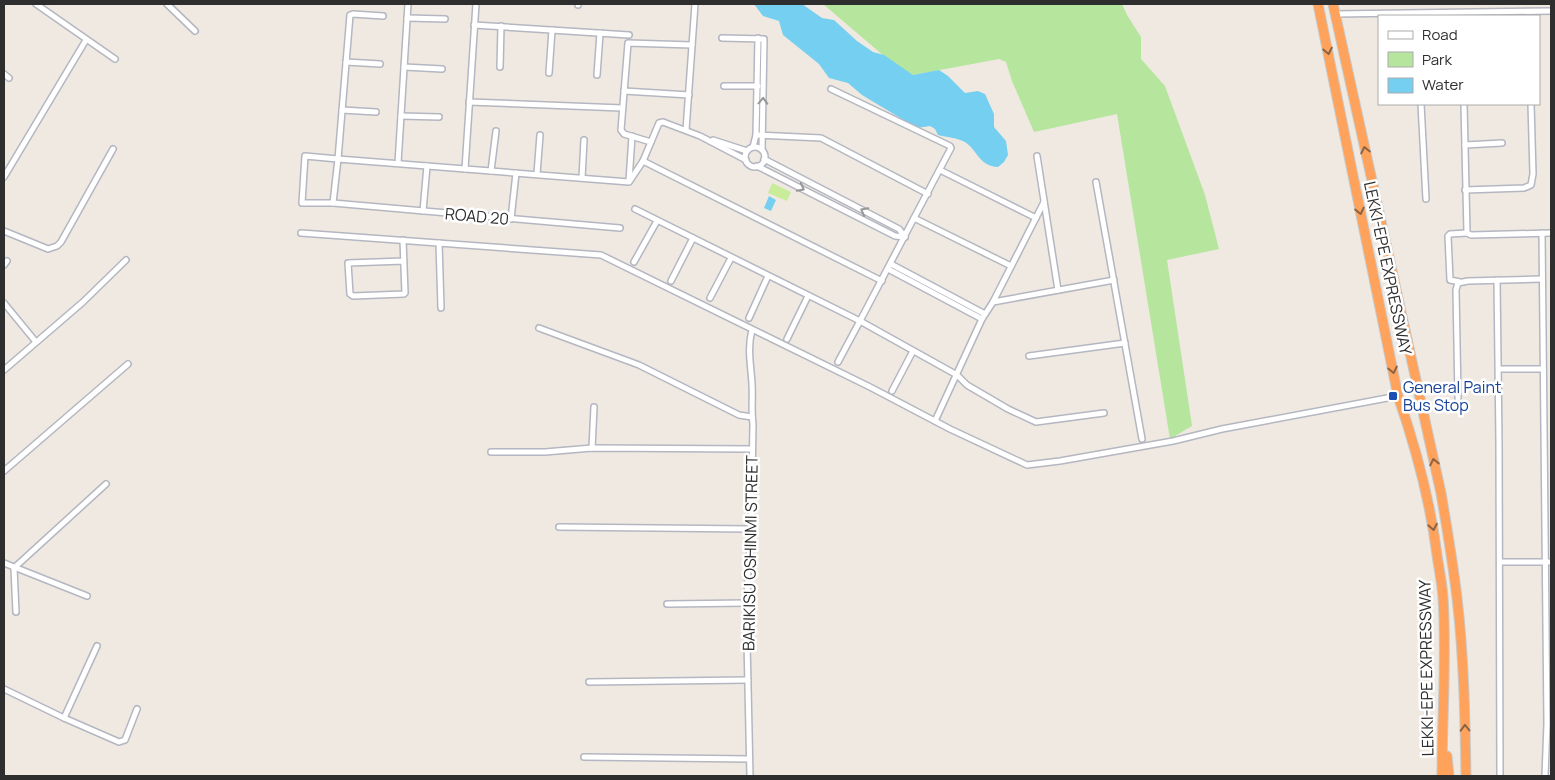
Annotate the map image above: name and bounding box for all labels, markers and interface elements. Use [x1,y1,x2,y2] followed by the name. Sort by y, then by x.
[1378,15,1540,105] legend
[1422,24,1458,45] text: Road
[1322,47,1333,56] one-way arrow
[1422,49,1452,70] text: Park
[1422,74,1464,95] text: Water
[758,97,769,105] one-way arrow
[1360,145,1371,154] one-way arrow
[1359,179,1417,357] street label: LEKKI-EPE EXPRESSWAY
[795,182,804,192] one-way arrow
[444,202,510,230] street label: ROAD 20
[1355,206,1365,215] one-way arrow
[860,207,869,217] one-way arrow
[1387,365,1398,374] one-way arrow
[1403,376,1501,416] place label: General Paint Bus Stop
[1387,390,1399,402] marker: General Paint Bus Stop
[737,454,763,651] street label: BARIKISU OSHINMI STREET
[1429,458,1440,467] one-way arrow
[1427,523,1437,531] one-way arrow
[1413,579,1439,757] street label: LEKKI-EPE EXPRESSWAY
[1460,723,1470,731] one-way arrow

